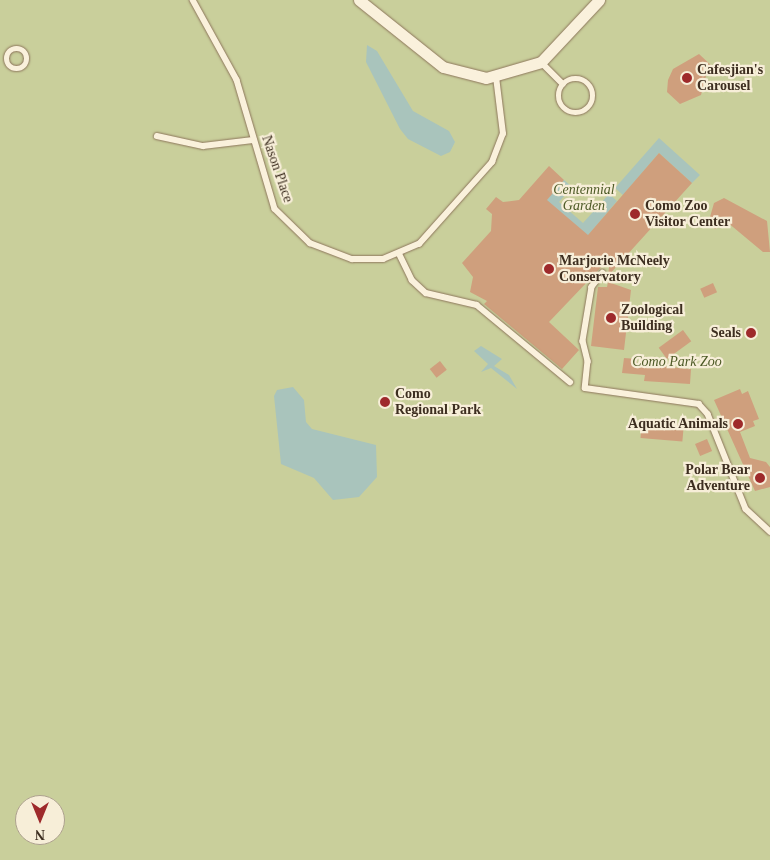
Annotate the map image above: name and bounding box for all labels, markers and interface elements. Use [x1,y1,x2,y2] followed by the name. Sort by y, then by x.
[697,62,763,94] place label: Cafesjian's Carousel
[681,72,693,84] marker: Cafesjian's Carousel
[258,133,296,205] street label: Nason Place
[553,182,615,214] park label: Centennial Garden
[645,198,730,230] place label: Como Zoo Visitor Center
[629,208,641,220] marker: Como Zoo Visitor Center
[559,253,670,286] place label: Marjorie McNeely Conservatory
[543,263,555,275] marker: Marjorie McNeely Conservatory
[621,302,683,334] place label: Zoological Building
[605,312,617,324] marker: Zoological Building
[711,325,741,341] place label: Seals
[745,327,757,339] marker: Seals
[632,354,722,370] park label: Como Park Zoo
[395,386,481,418] place label: Como Regional Park
[379,396,391,408] marker: Como Regional Park
[627,416,728,432] place label: Aquatic Animals
[732,418,744,430] marker: Aquatic Animals
[685,462,750,494] place label: Polar Bear Adventure
[754,472,766,484] marker: Polar Bear Adventure
[15,795,65,845] north arrow
[35,827,45,842] text: N

